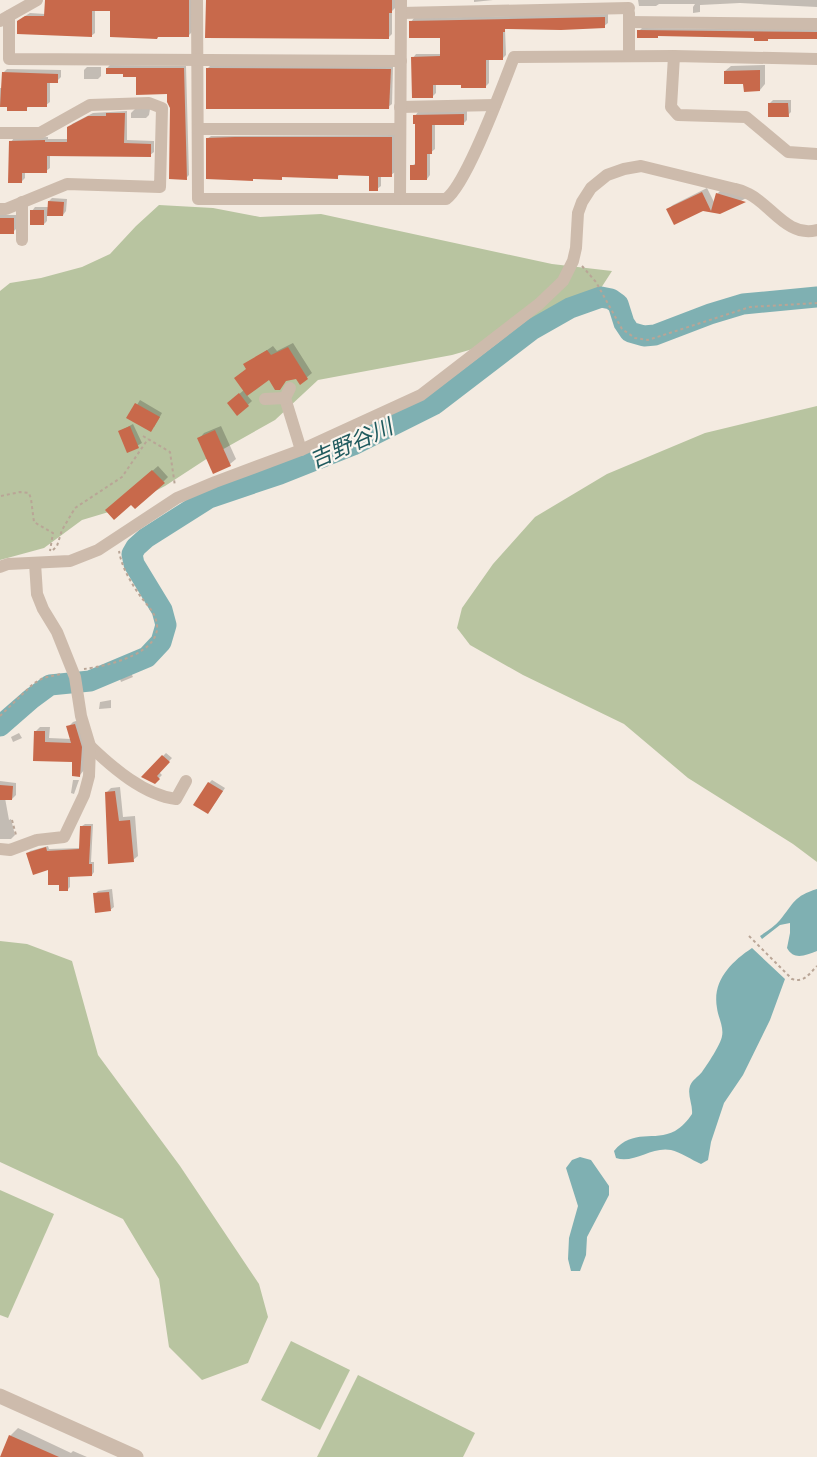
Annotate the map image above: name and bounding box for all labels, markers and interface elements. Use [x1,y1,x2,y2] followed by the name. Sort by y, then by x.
[305,412,399,474] water label: 吉野谷川

